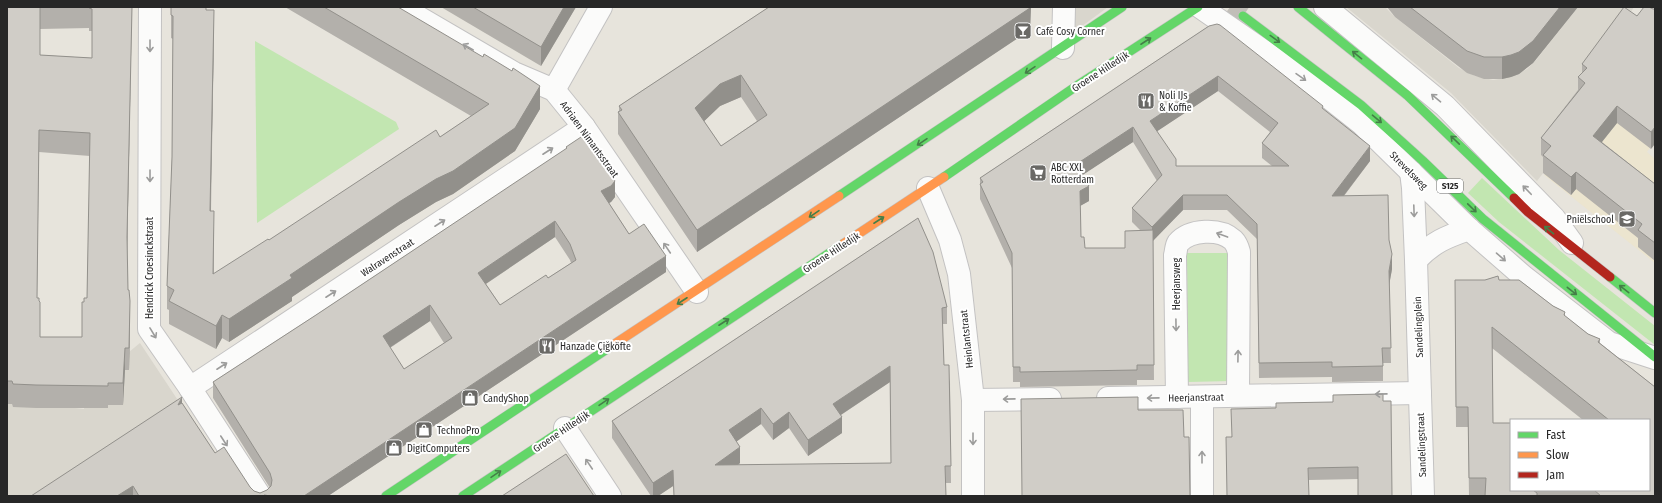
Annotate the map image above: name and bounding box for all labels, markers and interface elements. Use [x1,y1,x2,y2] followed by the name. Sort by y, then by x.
[1013,21,1033,41] bar icon: Café Cosy Corner
[1036,26,1105,38] place label: Café Cosy Corner
[1269,35,1280,44] one-way arrow
[1140,36,1152,44] one-way arrow
[146,39,154,52] one-way arrow
[462,42,474,50] one-way arrow
[1070,49,1132,95] street label: Groene Hilledijk
[1352,50,1363,59] one-way arrow
[1025,66,1036,74] one-way arrow
[1295,73,1306,81] one-way arrow
[1159,90,1192,114] place label: Noli IJs & Koffie
[1136,91,1156,111] restaurant icon: Noli IJs & Koffie
[1430,94,1441,102] one-way arrow
[557,99,621,181] street label: Adriaen Nimantsstraat
[1372,115,1383,124] one-way arrow
[1450,136,1460,145] one-way arrow
[917,138,928,146] one-way arrow
[542,147,553,155] one-way arrow
[1387,149,1430,192] street label: Strevelsweg
[1051,162,1094,186] place label: ABC XXL Rotterdam
[1028,163,1048,183] supermarket icon: ABC XXL Rotterdam
[146,169,154,182] one-way arrow
[1437,179,1463,193] road number: S125
[1522,185,1532,195] one-way arrow
[1467,203,1477,213] one-way arrow
[1410,204,1418,217] one-way arrow
[1617,209,1637,229] school or university icon: Pniëlschool
[809,210,820,218] one-way arrow
[1567,214,1614,226] place label: Pniëlschool
[144,216,156,319] street label: Hendrick Croesinckstraat
[873,216,884,224] one-way arrow
[434,219,445,227] one-way arrow
[1544,225,1555,234] one-way arrow
[801,230,863,276] street label: Groene Hilledijk
[1217,231,1229,239] one-way arrow
[359,236,417,279] street label: Walravenstraat
[663,243,671,254] one-way arrow
[1496,253,1506,262] one-way arrow
[1171,258,1183,310] street label: Heerjansweg
[1619,285,1630,294] one-way arrow
[1566,287,1577,296] one-way arrow
[325,290,337,298] one-way arrow
[1412,296,1426,358] street label: Sandelingplein
[677,297,688,305] one-way arrow
[958,308,976,369] street label: Heinlantstraat
[718,318,729,326] one-way arrow
[1172,318,1180,331] one-way arrow
[149,327,157,339] one-way arrow
[537,336,557,356] restaurant icon: Hanzade Çiğköfte
[560,341,631,353] place label: Hanzade Çiğköfte
[1234,350,1242,363] one-way arrow
[217,362,228,370] one-way arrow
[460,388,480,408] shop icon: CandyShop
[1375,390,1388,397] one-way arrow
[1168,392,1225,404] street label: Heerjanstraat
[483,393,529,405] place label: CandyShop
[1147,394,1160,402] one-way arrow
[1003,396,1016,403] one-way arrow
[598,398,609,406] one-way arrow
[531,408,592,455] street label: Groene Hilledijk
[1415,412,1429,477] street label: Sandelingstraat
[1510,419,1650,491] legend
[414,420,434,440] shop icon: TechnoPro
[437,425,480,437] place label: TechnoPro
[1546,428,1565,442] text: Fast
[969,432,977,445] one-way arrow
[221,435,229,447] one-way arrow
[384,438,404,458] shop icon: DigitComputers
[407,443,470,455] place label: DigitComputers
[1546,448,1569,462] text: Slow
[1198,451,1206,464] one-way arrow
[585,458,593,469] one-way arrow
[1546,468,1564,482] text: Jam
[490,470,502,478] one-way arrow

